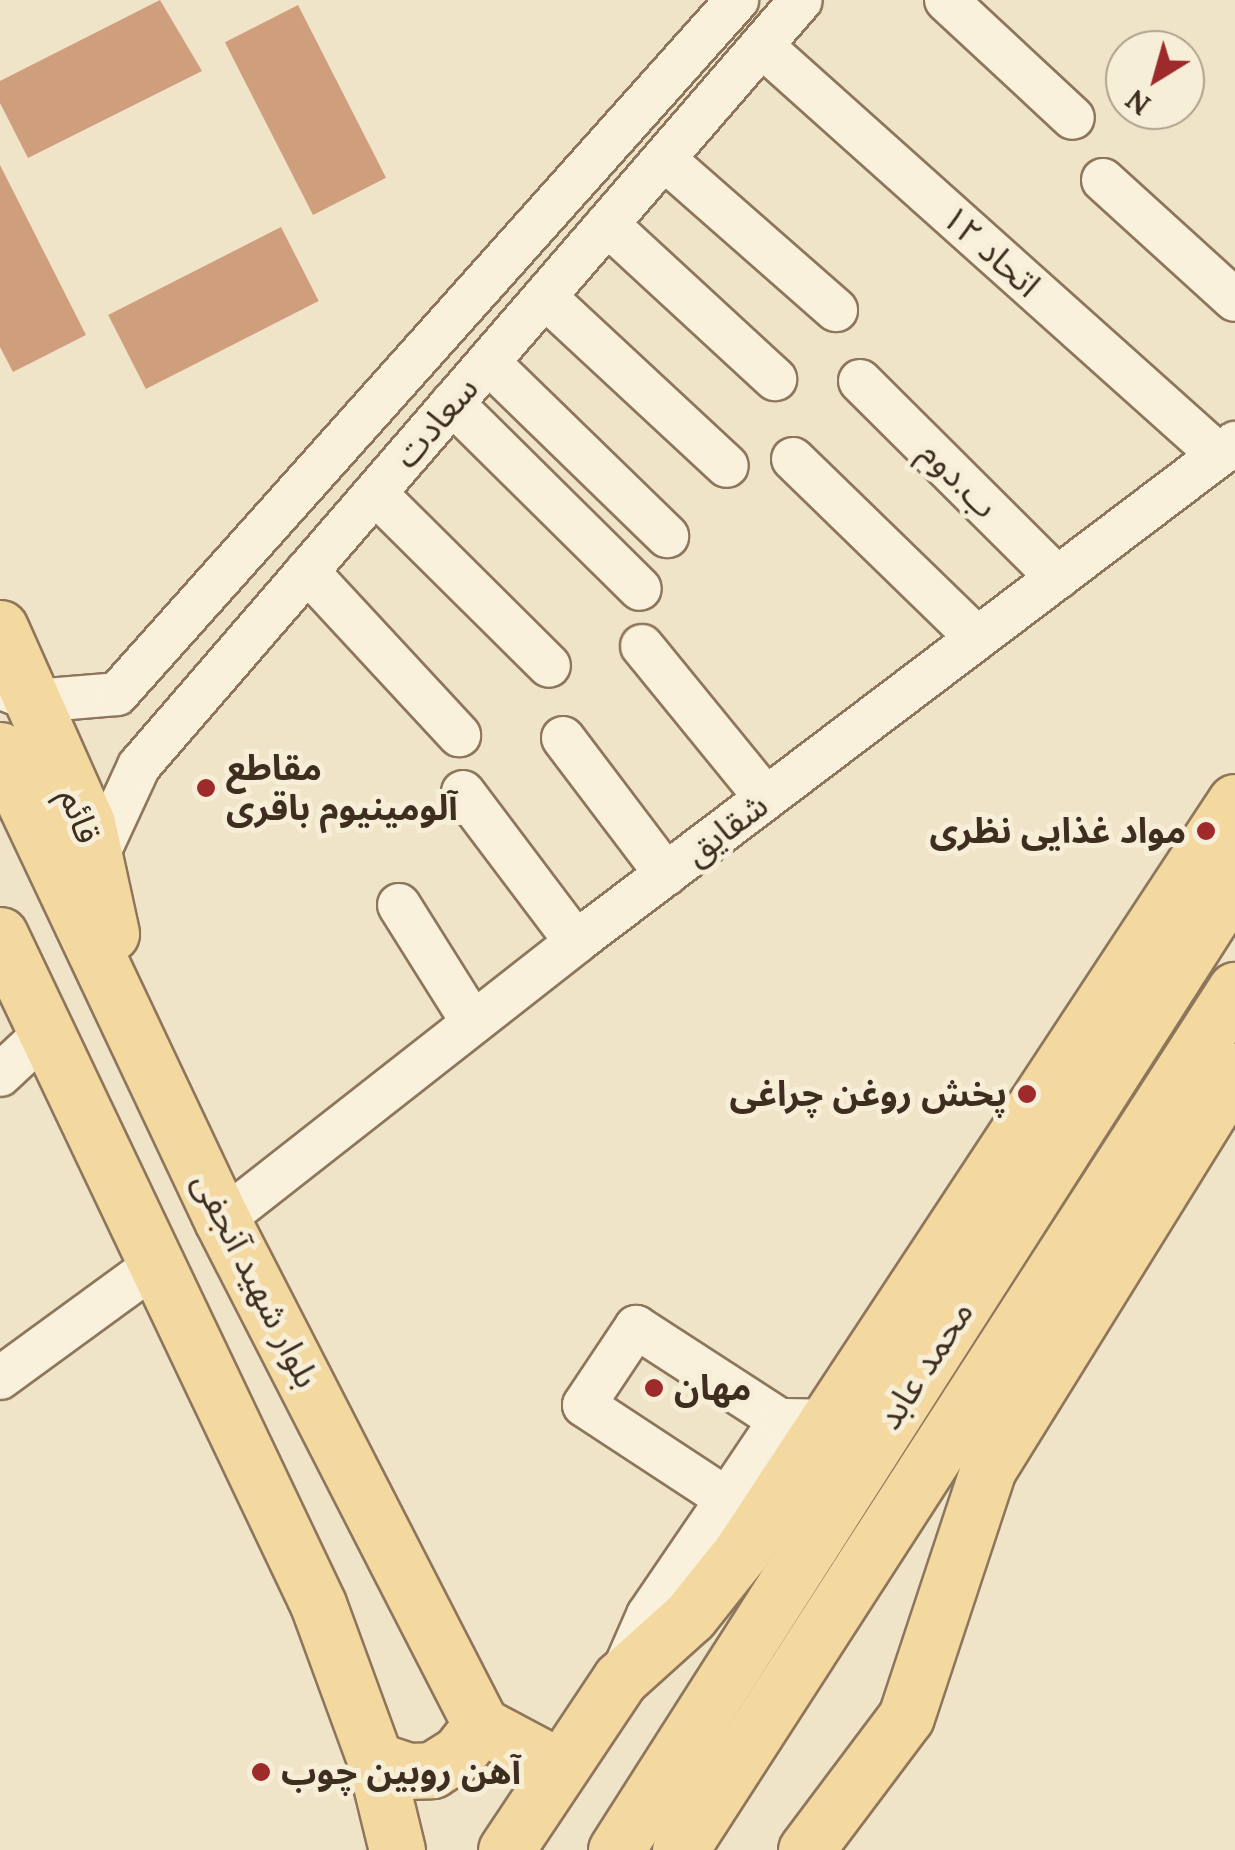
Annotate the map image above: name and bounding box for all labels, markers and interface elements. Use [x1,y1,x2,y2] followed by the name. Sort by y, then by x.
[1105,30,1205,130] north arrow
[1119,81,1158,123] text: N
[933,196,1049,306] street label: اتحاد ۱۲
[385,368,487,476] street label: سعادت
[911,431,1007,527] street label: ب.دوم
[226,747,458,829] place label: مقاطع آلومینیوم باقری
[195,777,217,799] marker: مقاطع آلومینیوم باقری
[51,783,109,849] street label: قائم
[676,784,776,874] street label: شقایق
[929,810,1186,852] place label: مواد غذایی نظری
[1195,820,1217,842] marker: مواد غذایی نظری
[729,1073,1007,1115] place label: پخش روغن چراغی
[1016,1083,1038,1105] marker: پخش روغن چراغی
[184,1165,328,1395] street label: بلوار شهید آنجفی
[868,1293,982,1437] street label: محمد عابد
[674,1367,751,1409] place label: مهان
[643,1377,665,1399] marker: مهان
[281,1751,521,1793] place label: آهن روبین چوب
[250,1761,272,1783] marker: آهن روبین چوب

